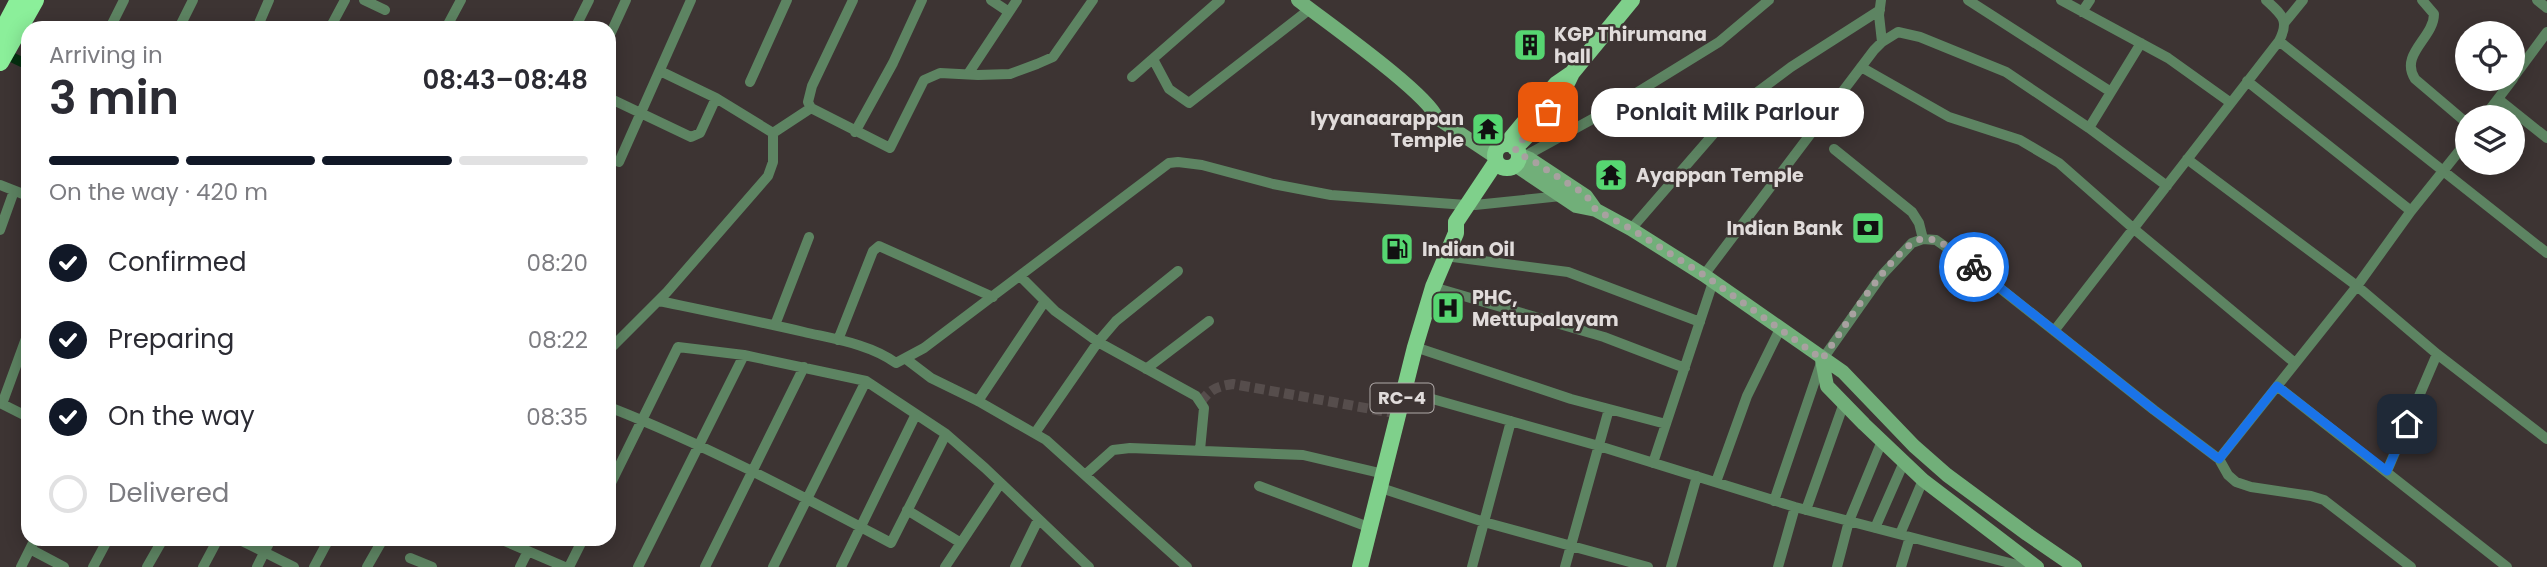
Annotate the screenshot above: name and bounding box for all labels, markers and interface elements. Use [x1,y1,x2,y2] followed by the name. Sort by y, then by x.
[1554,21,1707,70] place label: KGP Thirumana hall
[2455,21,2525,175] map controls
[2455,21,2525,91] button: locate
[1511,26,1549,64] building icon: KGP Thirumana hall
[49,39,163,71] text: Arriving in
[422,62,588,98] text: 08:43–08:48
[49,66,179,130] text: 3 min
[1518,82,1578,142] pin
[1590,88,1863,136] callout: Ponlait Milk Parlour
[1529,93,1567,131] icon: bag
[1616,96,1839,128] text: Ponlait Milk Parlour
[1310,105,1464,154] place label: Iyyanaarappan Temple
[2455,105,2525,175] button: layers
[1469,110,1507,148] temple icon: Iyyanaarappan Temple
[1592,156,1630,194] temple icon: Ayappan Temple
[1636,162,1804,189] place label: Ayappan Temple
[49,176,268,208] text: On the way · 420 m
[1849,209,1887,247] bank icon: Indian Bank
[1726,215,1843,242] place label: Indian Bank
[1378,230,1416,268] fuel station icon: Indian Oil
[1939,232,2009,302] courier
[1422,236,1515,263] place label: Indian Oil
[49,244,87,282] icon: check
[108,244,246,280] text: Confirmed
[526,247,588,279] text: 08:20
[1955,248,1993,286] icon: bike
[1472,284,1619,333] place label: PHC, Mettupalayam
[1429,289,1467,327] hospital icon: PHC, Mettupalayam
[49,321,87,359] icon: check
[108,321,234,357] text: Preparing
[528,324,588,356] text: 08:22
[1370,384,1434,412] road number: RC-4
[2377,394,2437,454] pin
[49,398,87,436] icon: check
[108,398,255,434] text: On the way
[526,401,588,433] text: 08:35
[2388,405,2426,443] icon: home
[108,475,229,511] text: Delivered

